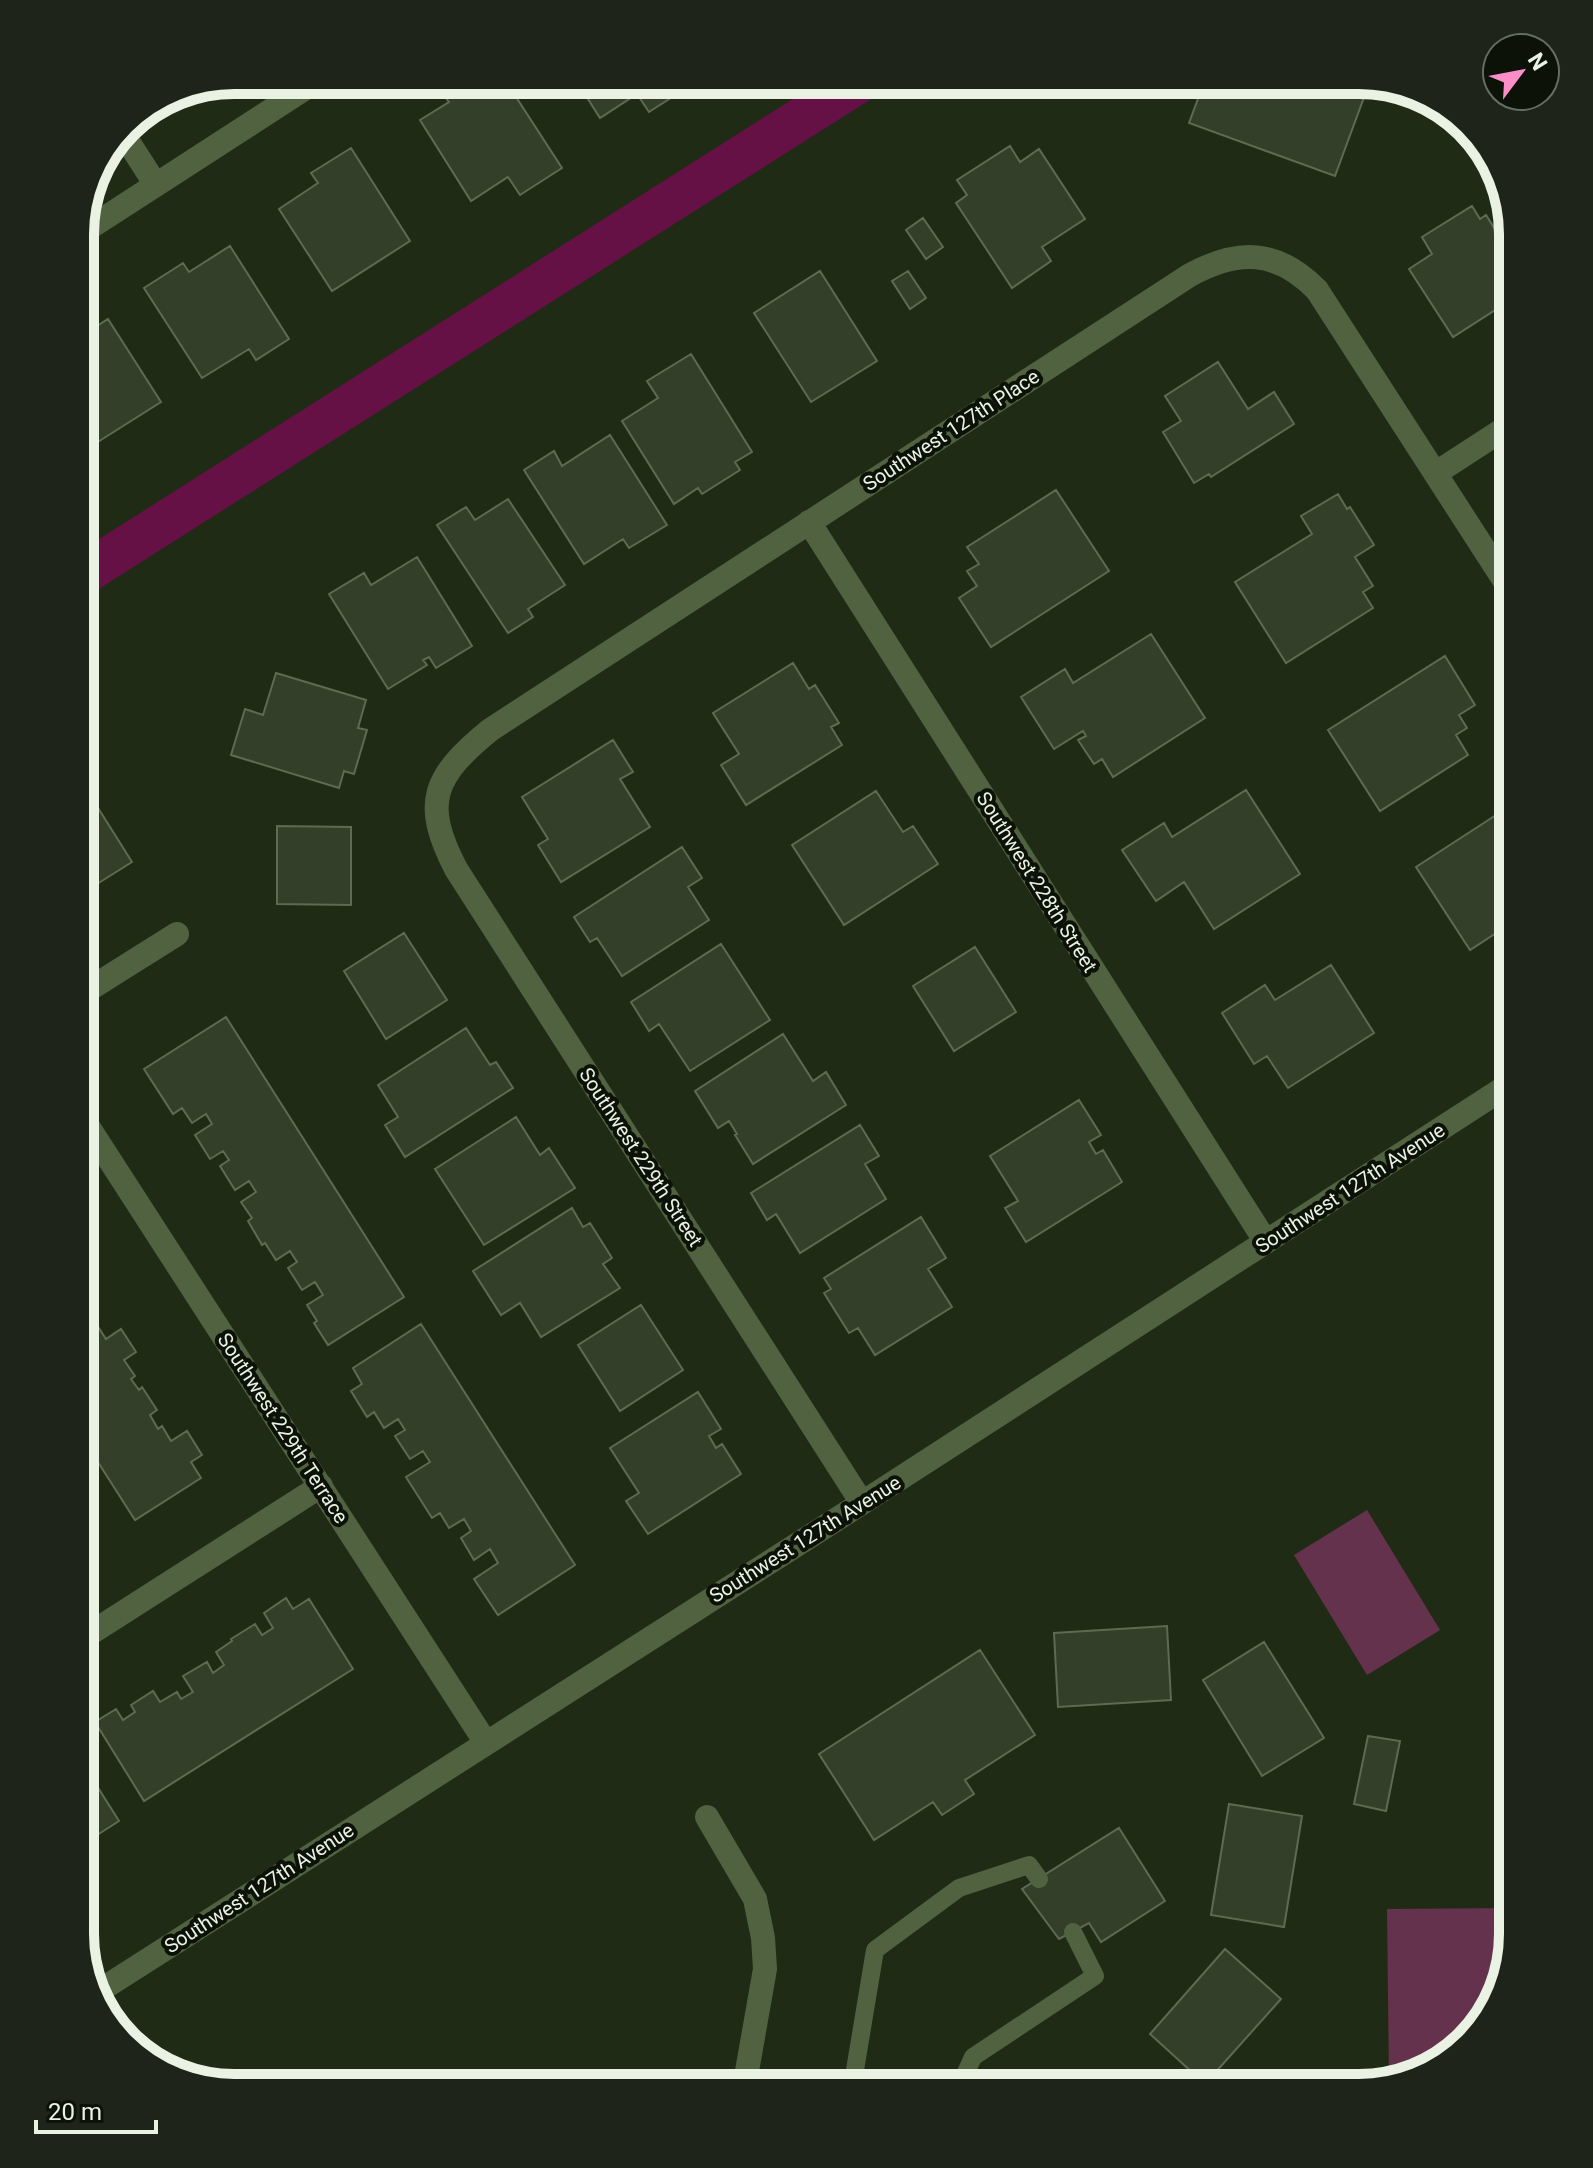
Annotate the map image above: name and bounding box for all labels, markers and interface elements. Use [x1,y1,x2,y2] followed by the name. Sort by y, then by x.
[1481,32,1561,112] north arrow
[1523,48,1552,75] text: N
[859,364,1043,496] street label: Southwest 127th Place
[972,787,1102,977] street label: Southwest 228th Street
[574,1063,708,1251] street label: Southwest 229th Street
[1251,1118,1449,1258] street label: Southwest 127th Avenue
[213,1328,353,1528] street label: Southwest 229th Terrace
[705,1470,905,1608] street label: Southwest 127th Avenue
[160,1818,358,1958] street label: Southwest 127th Avenue
[36,2084,156,2134] scale bar
[48,2098,102,2126] text: 20 m

